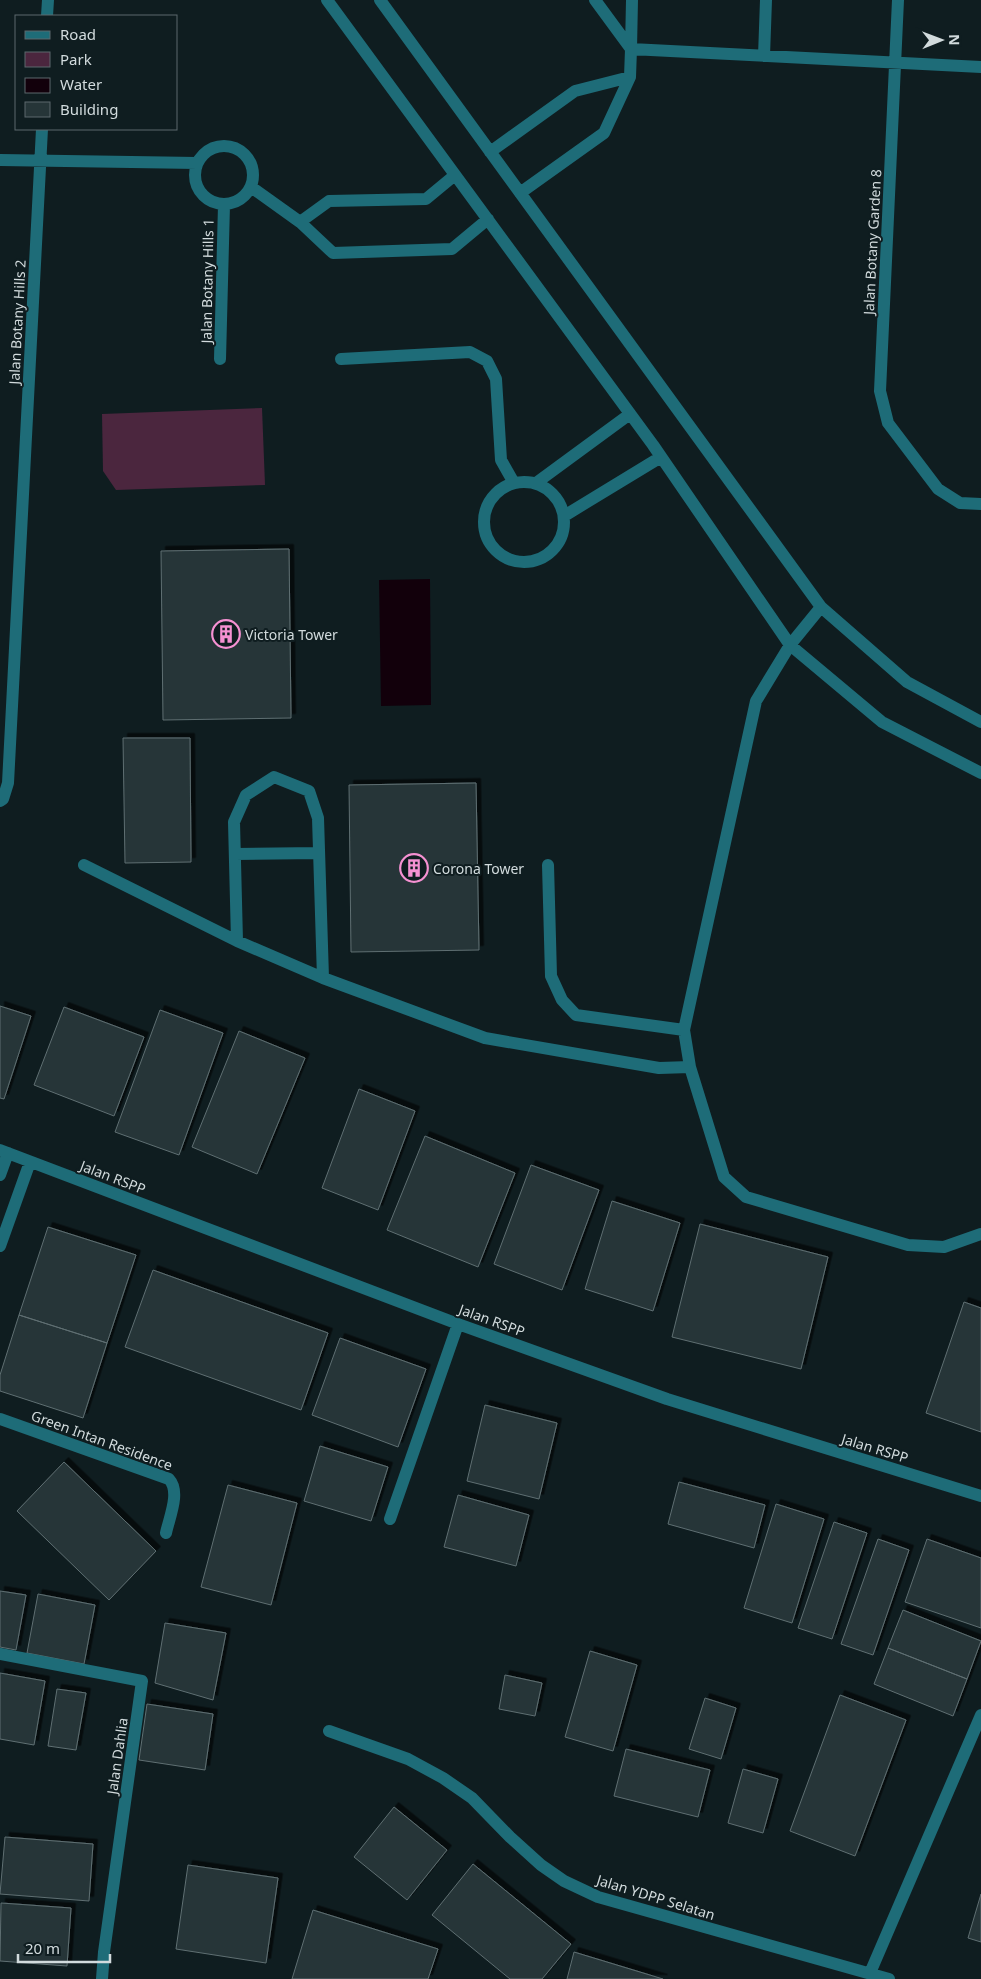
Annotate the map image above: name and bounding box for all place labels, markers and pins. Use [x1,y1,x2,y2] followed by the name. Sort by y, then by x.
[211,619,241,649] building icon: Victoria Tower
[245,625,338,644] place label: Victoria Tower
[399,853,429,883] building icon: Corona Tower
[433,859,524,878] place label: Corona Tower

